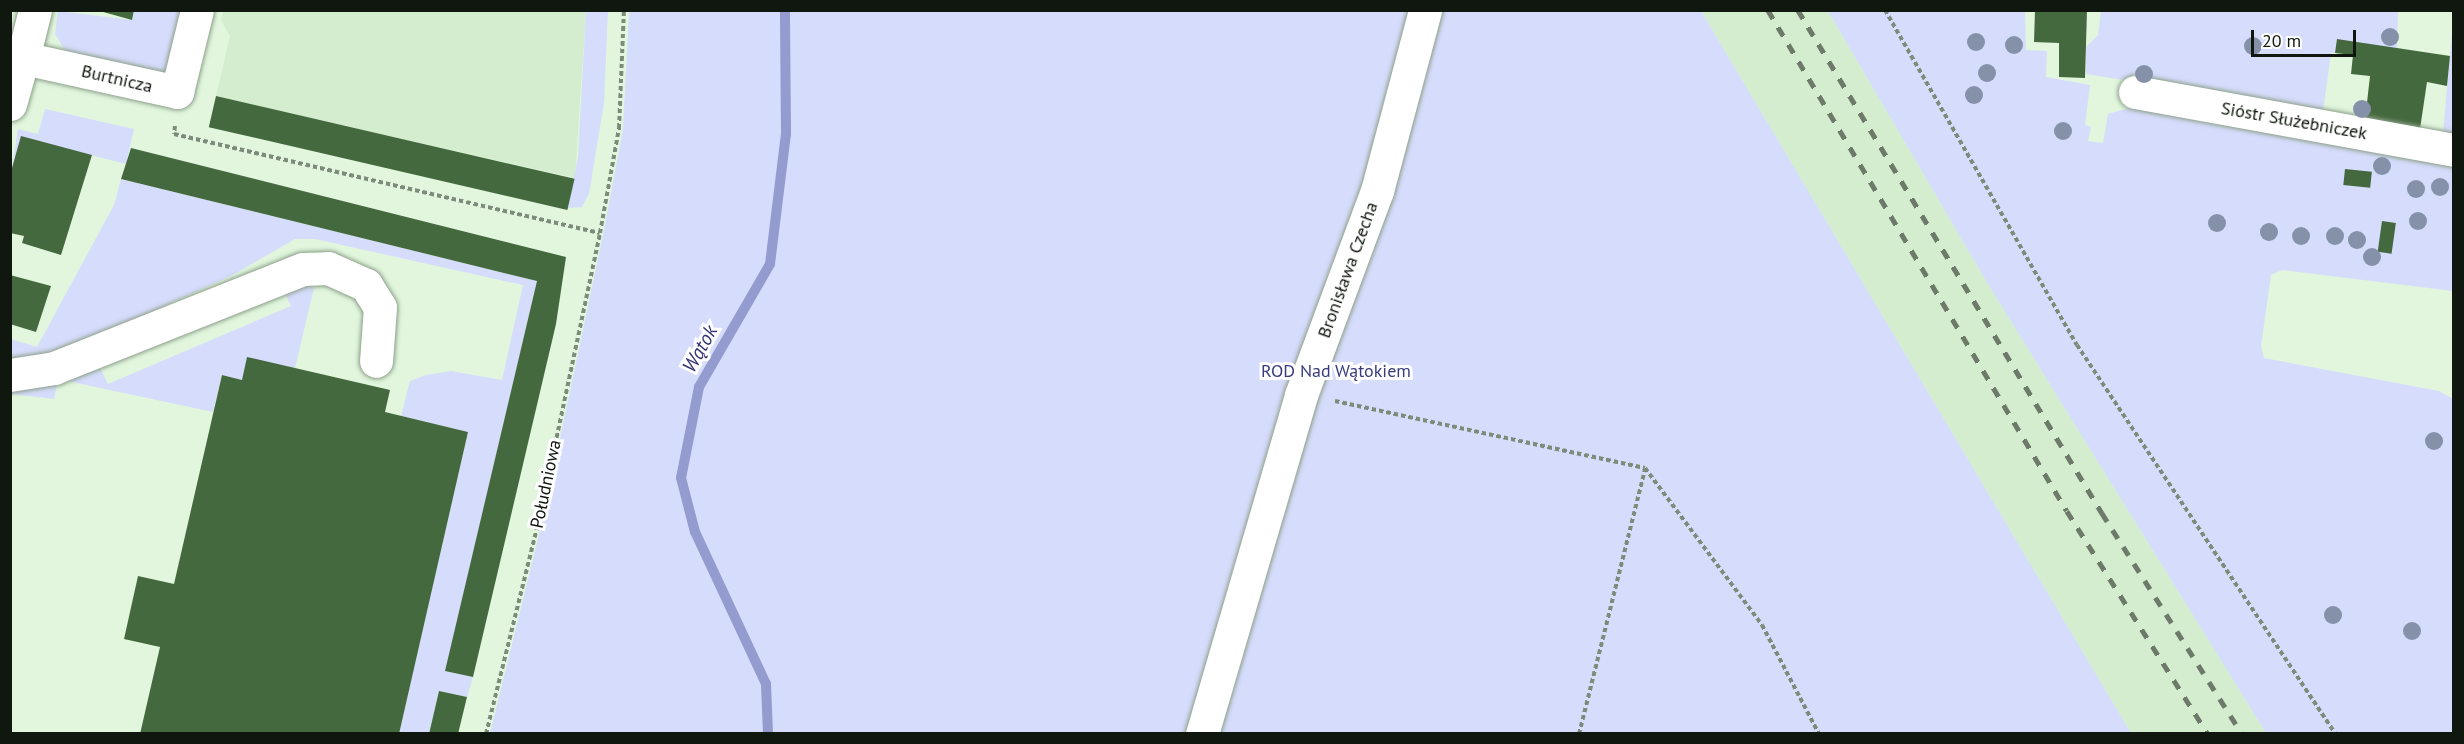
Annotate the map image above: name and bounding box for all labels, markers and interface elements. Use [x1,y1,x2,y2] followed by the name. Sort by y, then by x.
[2254,18,2359,56] scale bar
[2262,29,2301,52] text: 20 m
[79,60,155,98] street label: Burtnicza
[2219,98,2369,144] street label: Sióstr Służebniczek
[1313,199,1383,341] street label: Bronisława Czecha
[677,321,723,377] water label: Wątok
[1261,360,1411,382] park label: ROD Nad Wątokiem
[526,438,566,530] street label: Południowa

